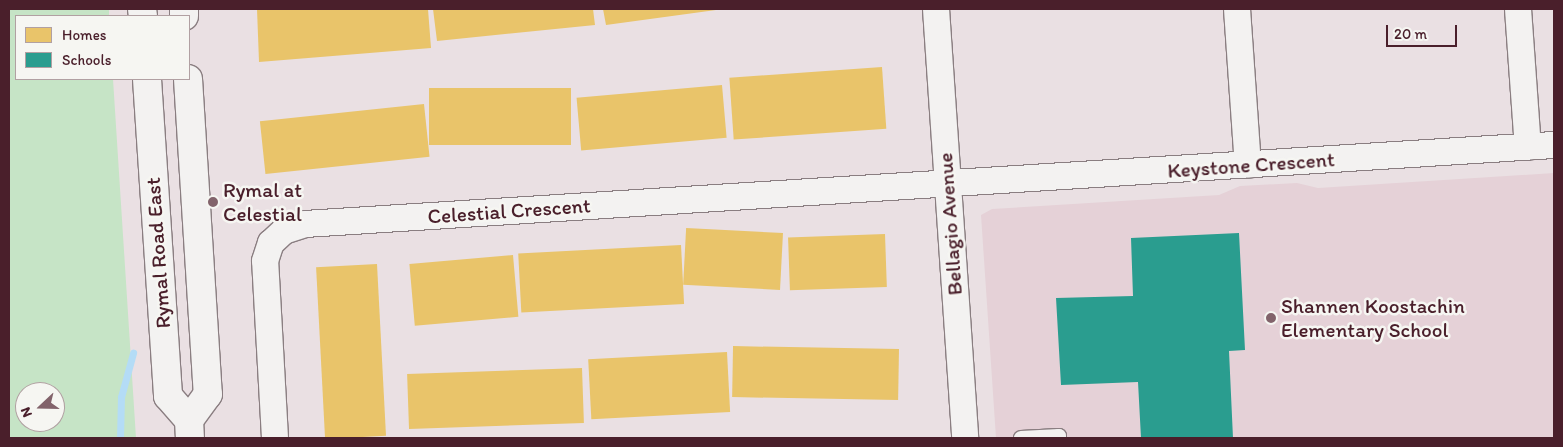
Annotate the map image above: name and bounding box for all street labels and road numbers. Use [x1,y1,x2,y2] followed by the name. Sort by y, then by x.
[1166,147,1336,183] street label: Keystone Crescent
[932,152,968,296] street label: Bellagio Avenue
[140,177,176,329] street label: Rymal Road East
[426,193,592,229] street label: Celestial Crescent

